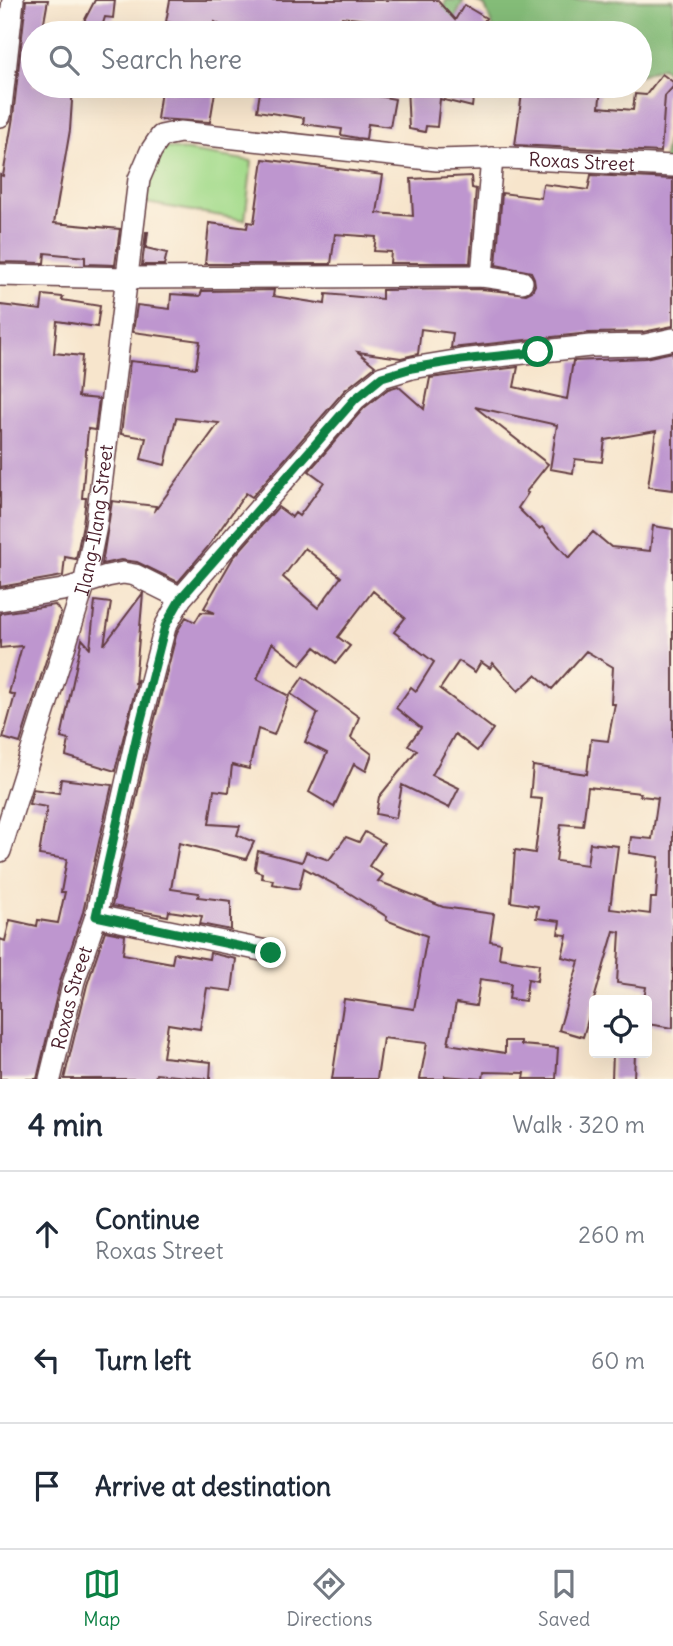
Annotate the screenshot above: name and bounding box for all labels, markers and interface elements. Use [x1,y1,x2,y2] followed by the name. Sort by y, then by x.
[21,21,652,98] search box
[45,41,83,79] icon: search
[101,43,242,76] text: Search here
[528,147,635,176] street label: Roxas Street
[522,336,553,367] route start
[69,443,118,598] street label: Ilang-Ilang Street
[255,937,286,968] route end
[46,943,97,1052] street label: Roxas Street
[589,995,652,1058] map controls
[589,995,652,1058] button: locate
[28,1106,103,1144] text: 4 min
[512,1110,645,1139] text: Walk · 320 m
[95,1203,200,1236] text: Continue
[28,1215,66,1253] icon: ahead
[578,1220,645,1249] text: 260 m
[95,1236,223,1265] text: Roxas Street
[28,1341,66,1379] icon: left
[95,1344,191,1377] text: Turn left
[591,1346,645,1375] text: 60 m
[28,1467,66,1505] icon: arrive
[95,1470,331,1503] text: Arrive at destination
[83,1565,121,1631] tab: Map
[287,1565,372,1631] tab: Directions
[538,1565,590,1631] tab: Saved

